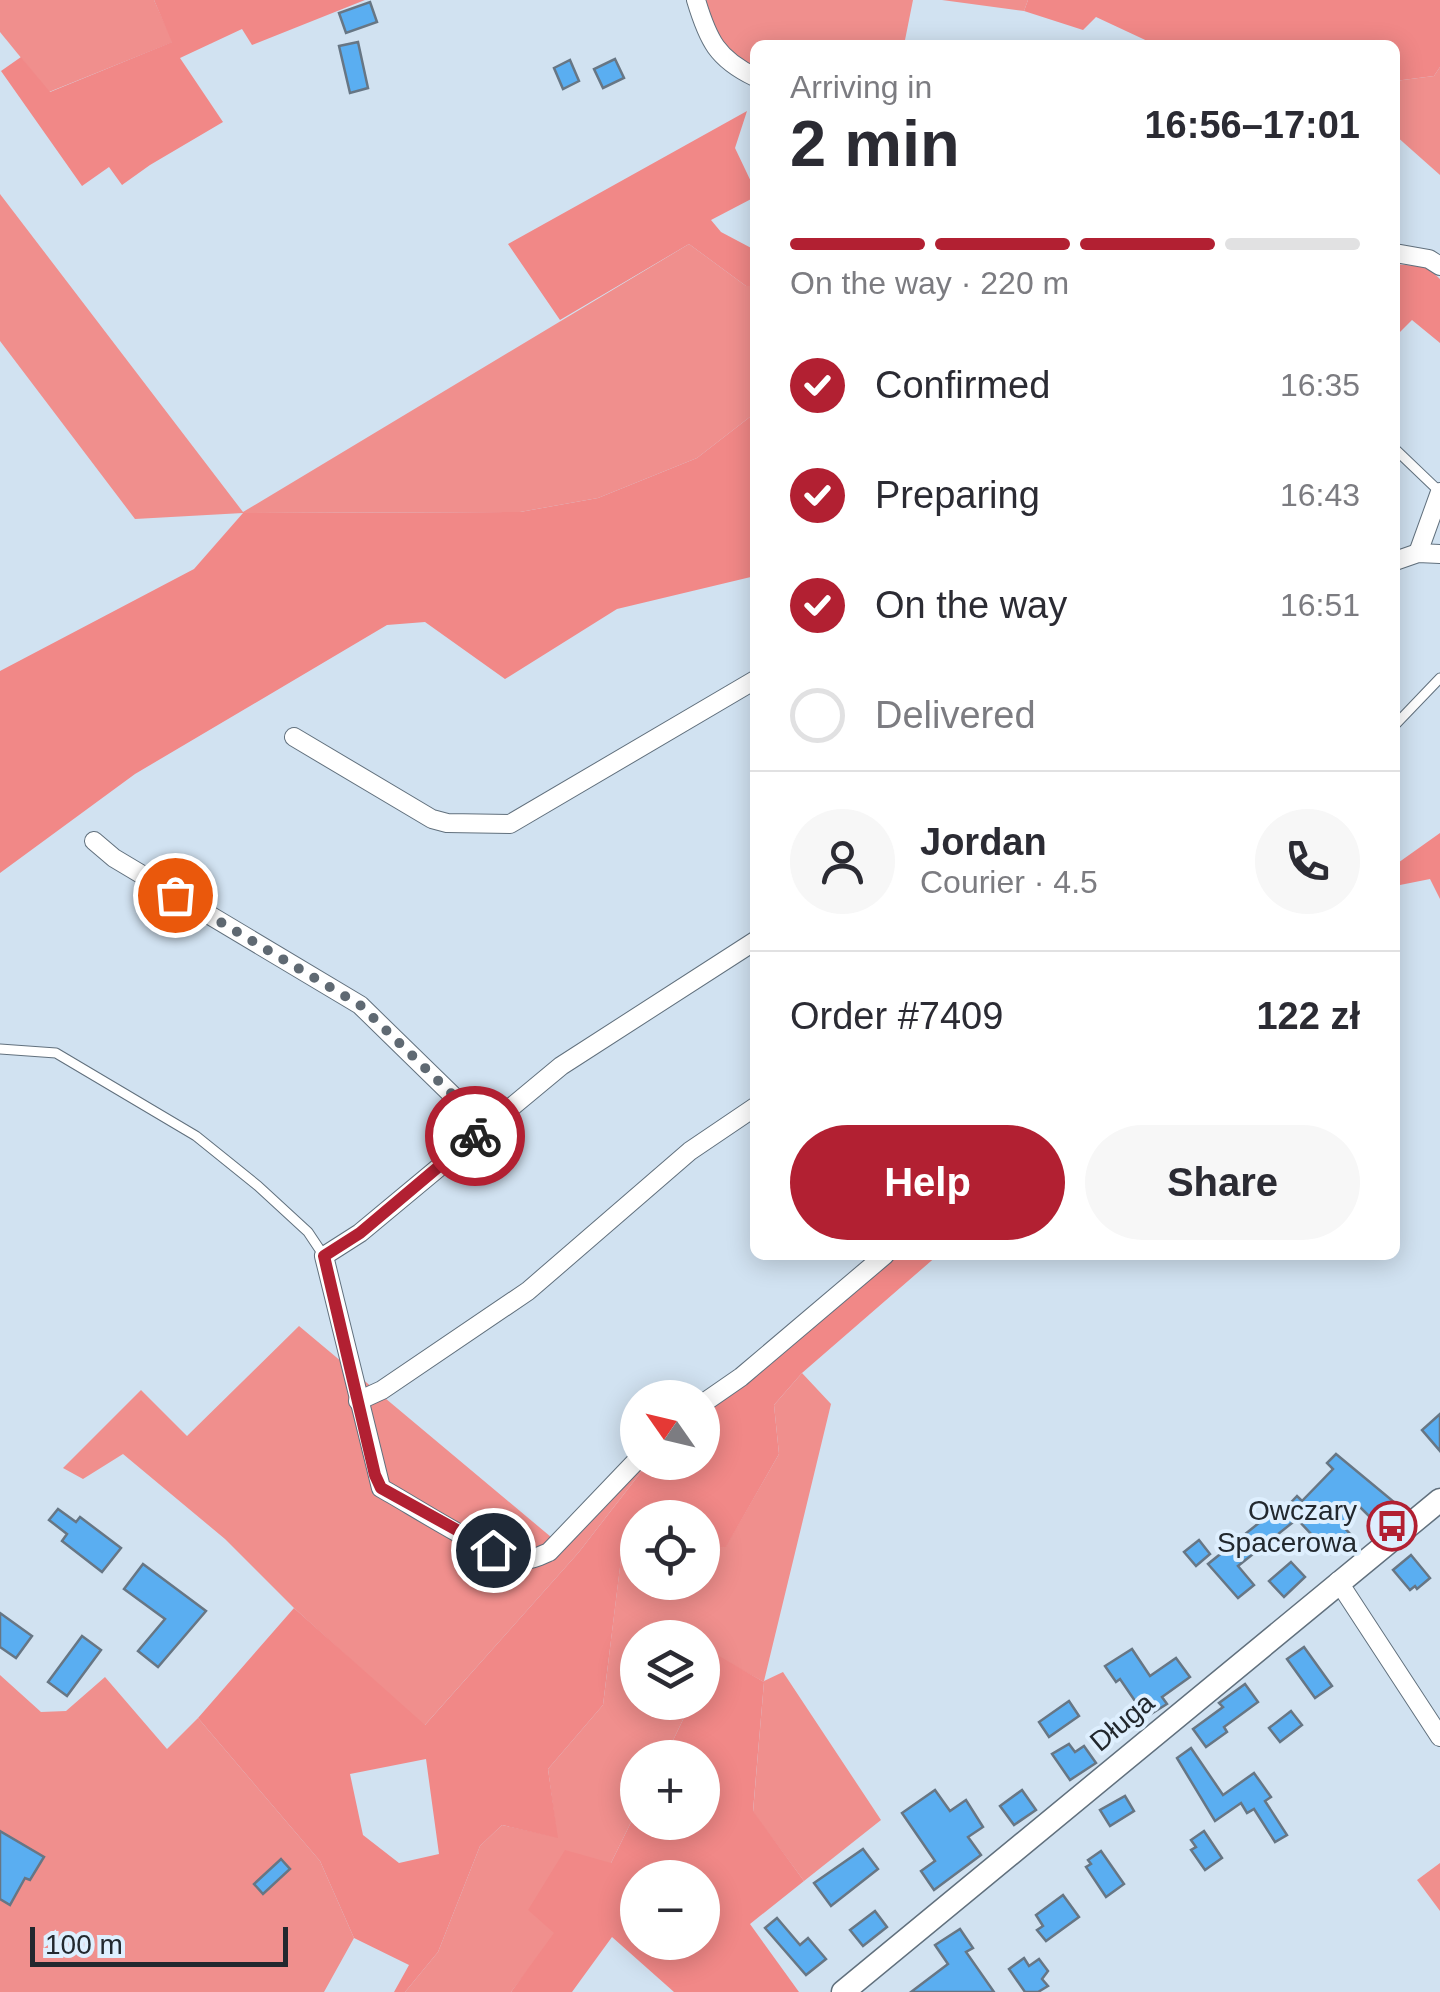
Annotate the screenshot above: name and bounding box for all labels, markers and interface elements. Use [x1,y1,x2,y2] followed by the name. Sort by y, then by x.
[790,69,932,105] text: Arriving in
[1144,104,1360,146] text: 16:56–17:01
[790,107,960,180] text: 2 min
[790,265,1069,301] text: On the way · 220 m
[790,358,845,413] icon: check
[875,364,1050,406] text: Confirmed
[1280,367,1360,403] text: 16:35
[790,468,845,523] icon: check
[875,474,1040,516] text: Preparing
[1280,477,1360,513] text: 16:43
[790,578,845,633] icon: check
[875,584,1067,626] text: On the way
[1280,587,1360,623] text: 16:51
[875,694,1036,736] text: Delivered
[790,809,895,914] button: person
[1255,809,1360,914] button: phone
[920,821,1047,863] text: Jordan
[133,853,218,938] pin
[920,864,1098,900] text: Courier · 4.5
[148,868,203,923] icon: bag
[790,995,1003,1037] text: Order #7409
[1256,995,1360,1037] text: 122 zł
[425,1086,525,1186] courier
[448,1109,503,1164] icon: bike
[790,1125,1065,1240] button: Help
[1085,1125,1360,1240] button: Share
[620,1380,720,1480] north arrow
[620,1380,720,1960] map controls
[1217,1495,1357,1558] place label: Owczary Spacerowa
[620,1500,720,1600] button: locate
[1366,1500,1418,1552] bus stop icon: Owczary Spacerowa
[451,1508,536,1593] pin
[466,1523,521,1578] icon: home
[620,1620,720,1720] button: layers
[1084,1686,1160,1757] street label: Długa
[620,1740,720,1840] button: +
[620,1860,720,1960] button: −
[30,1922,288,1966] scale bar
[45,1929,123,1960] text: 100 m

